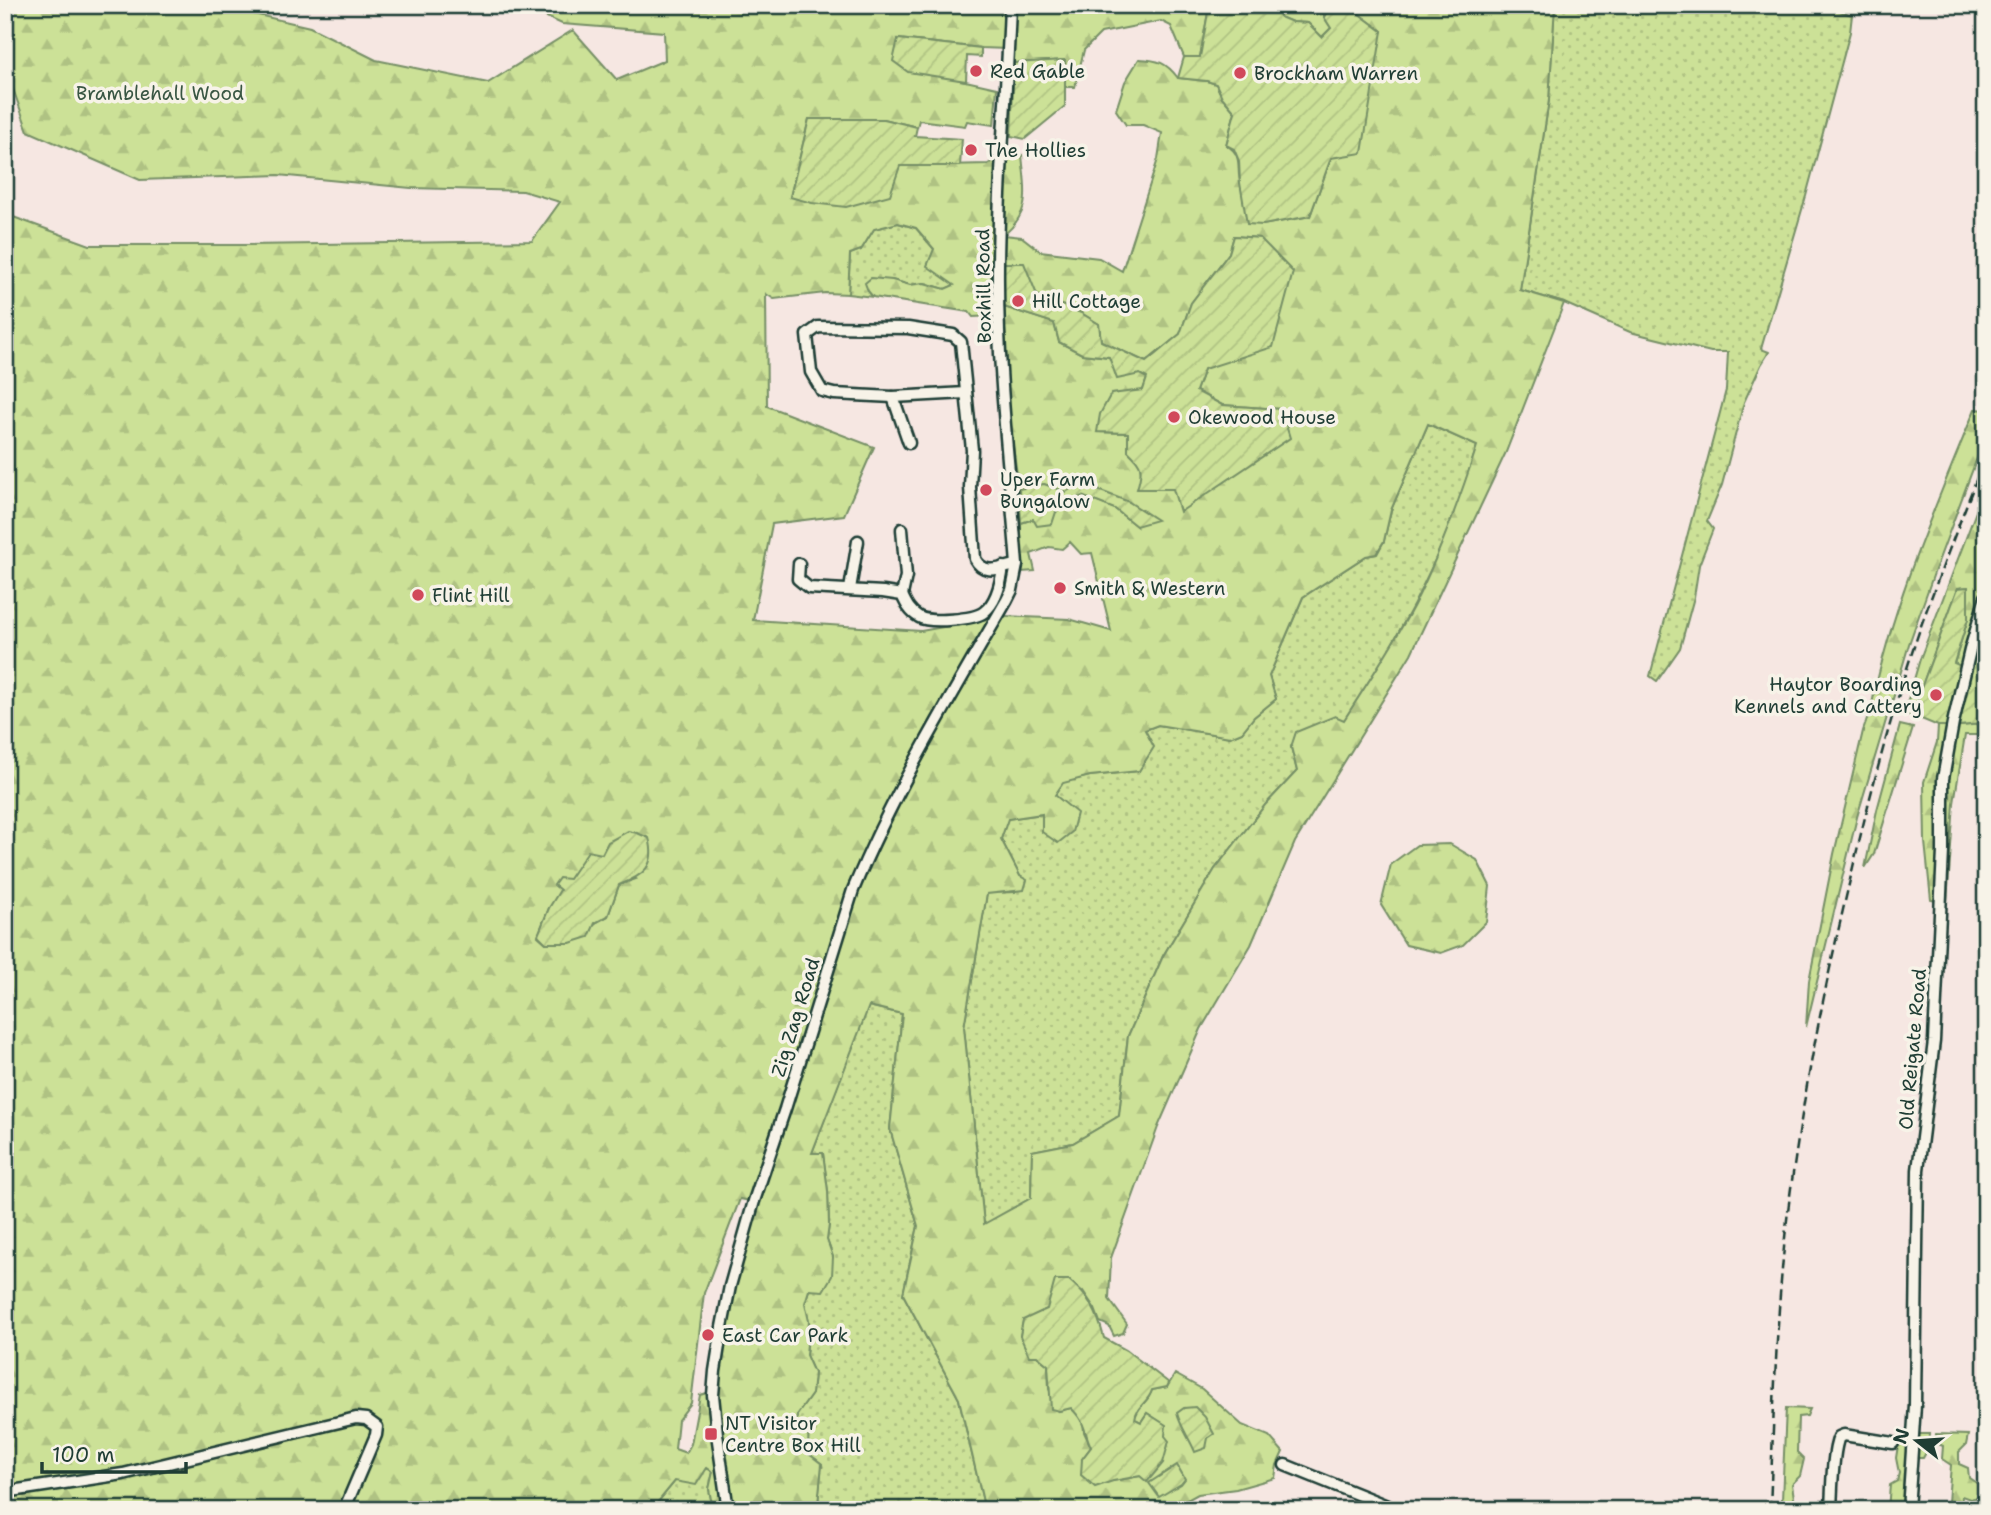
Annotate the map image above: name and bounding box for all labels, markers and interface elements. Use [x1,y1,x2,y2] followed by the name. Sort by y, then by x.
[990,59,1085,84] place label: Red Gable
[1254,61,1418,86] place label: Brockham Warren
[968,63,984,79] marker: Red Gable
[1232,65,1248,81] marker: Brockham Warren
[76,81,244,106] park label: Bramblehall Wood
[985,138,1086,163] place label: The Hollies
[963,142,979,158] marker: The Hollies
[970,228,997,344] street label: Boxhill Road
[1032,289,1141,314] place label: Hill Cottage
[1010,293,1026,309] marker: Hill Cottage
[1188,405,1336,430] place label: Okewood House
[1166,409,1182,425] marker: Okewood House
[1000,467,1095,514] place label: Uper Farm Bungalow
[978,482,994,498] marker: Uper Farm Bungalow
[1074,576,1225,601] place label: Smith & Western
[1052,580,1068,596] marker: Smith & Western
[432,583,510,608] place label: Flint Hill
[410,587,426,603] marker: Flint Hill
[1734,672,1922,719] place label: Haytor Boarding Kennels and Cattery
[1928,687,1944,703] marker: Haytor Boarding Kennels and Cattery
[766,955,825,1080] street label: Zig Zag Road
[1893,967,1932,1131] street label: Old Reigate Road
[722,1323,848,1348] place label: East Car Park
[700,1327,716,1343] marker: East Car Park
[1882,1406,1952,1476] north arrow
[725,1411,861,1458] place label: NT Visitor Centre Box Hill
[1887,1425,1915,1447] text: N
[703,1426,719,1442] marker: NT Visitor Centre Box Hill
[42,1431,186,1475] scale bar
[52,1441,115,1469] text: 100 m

